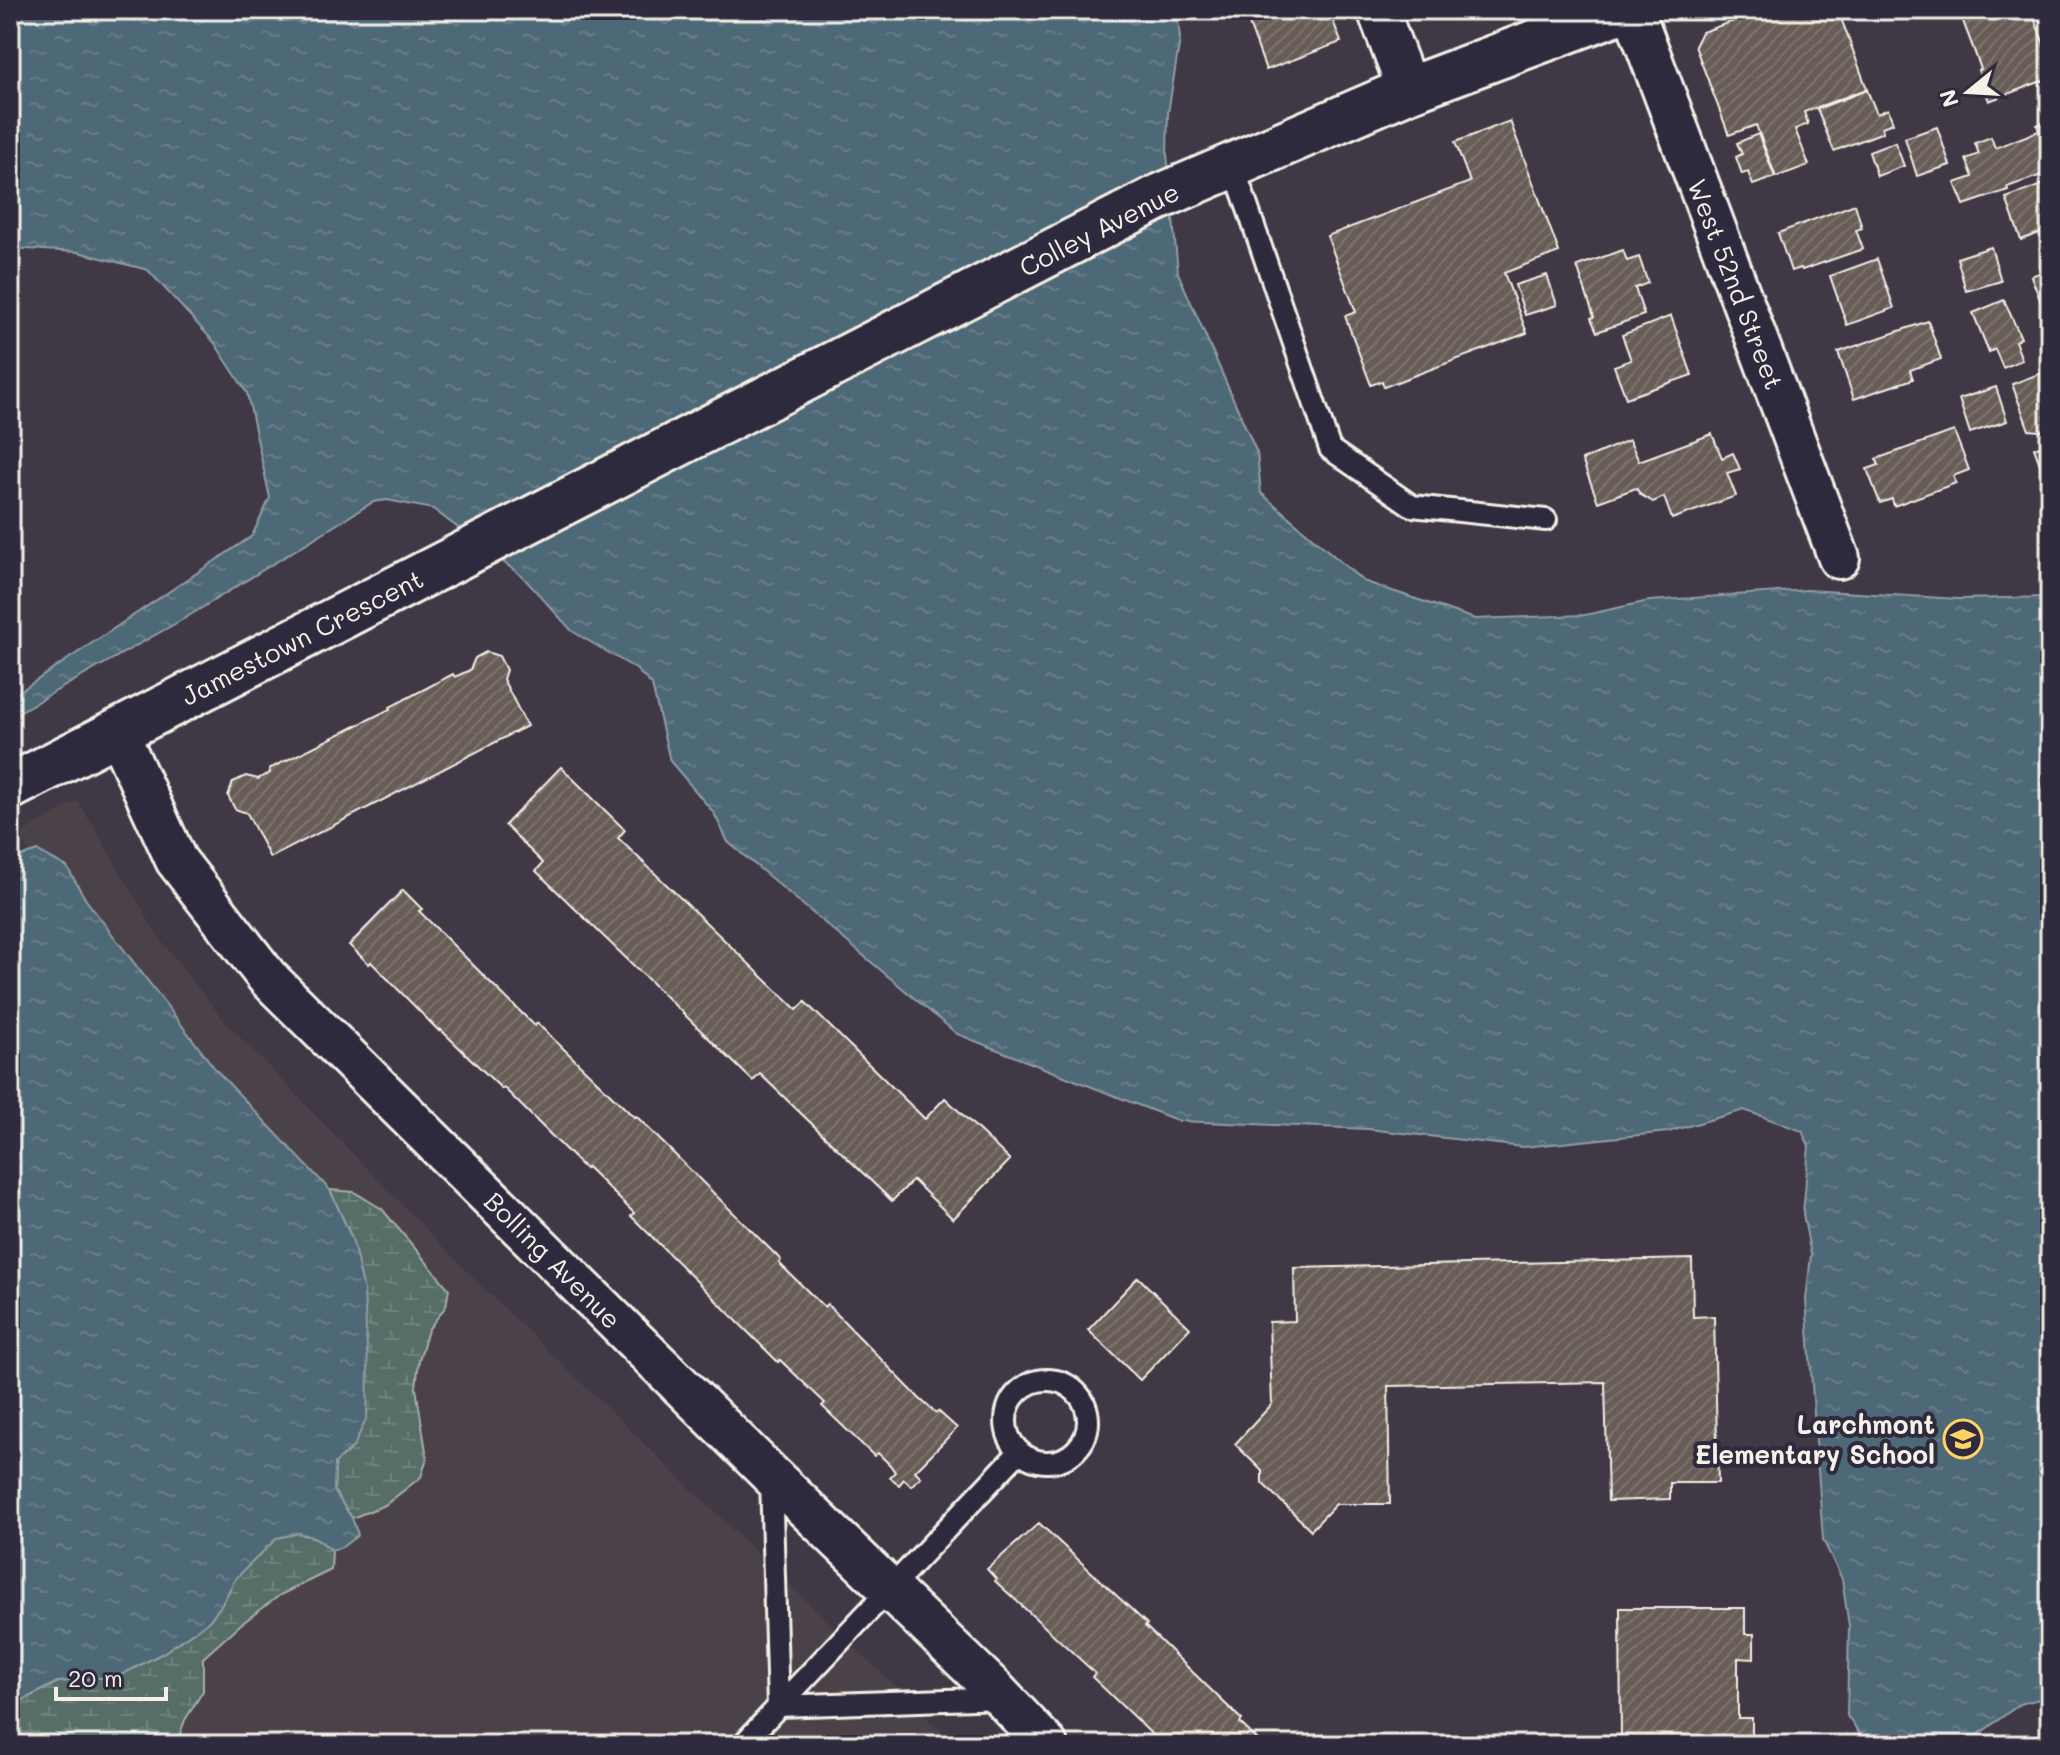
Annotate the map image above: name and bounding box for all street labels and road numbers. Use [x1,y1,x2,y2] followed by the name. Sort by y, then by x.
[1013,174,1185,284] street label: Colley Avenue
[1680,174,1792,394] street label: West 52nd Street
[175,561,429,713] street label: Jamestown Crescent
[477,1184,629,1336] street label: Bolling Avenue

